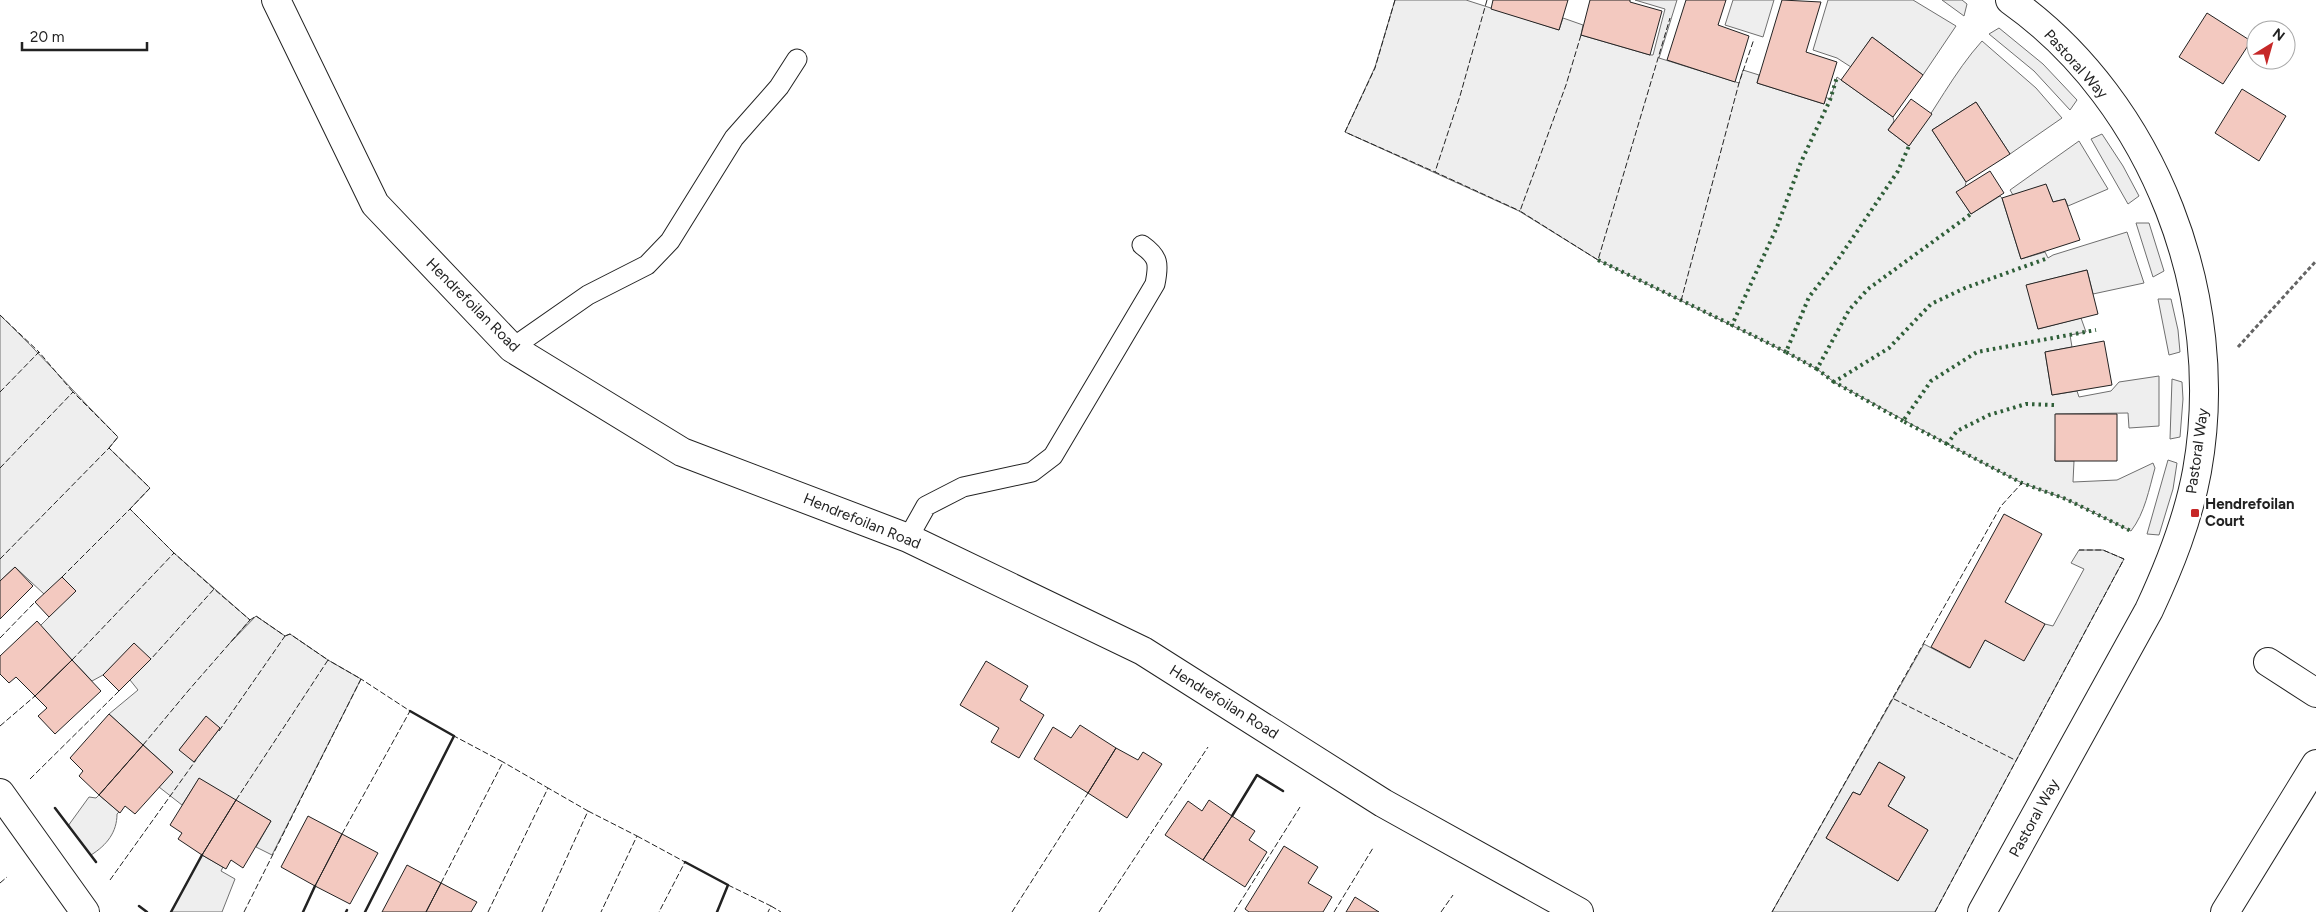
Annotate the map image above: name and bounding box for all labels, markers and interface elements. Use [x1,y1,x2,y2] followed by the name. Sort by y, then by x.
[22,20,148,52] scale bar
[2246,20,2296,70] north arrow
[2269,25,2288,45] text: N
[2040,26,2112,102] street label: Pastoral Way
[30,28,64,46] text: 20 m
[422,254,524,356] street label: Hendrefoilan Road
[2182,407,2212,495] street label: Pastoral Way
[801,489,923,553] street label: Hendrefoilan Road
[2205,495,2295,530] place label: Hendrefoilan Court
[2189,507,2201,519] marker: Hendrefoilan Court
[1166,661,1282,743] street label: Hendrefoilan Road
[2005,776,2063,860] street label: Pastoral Way

